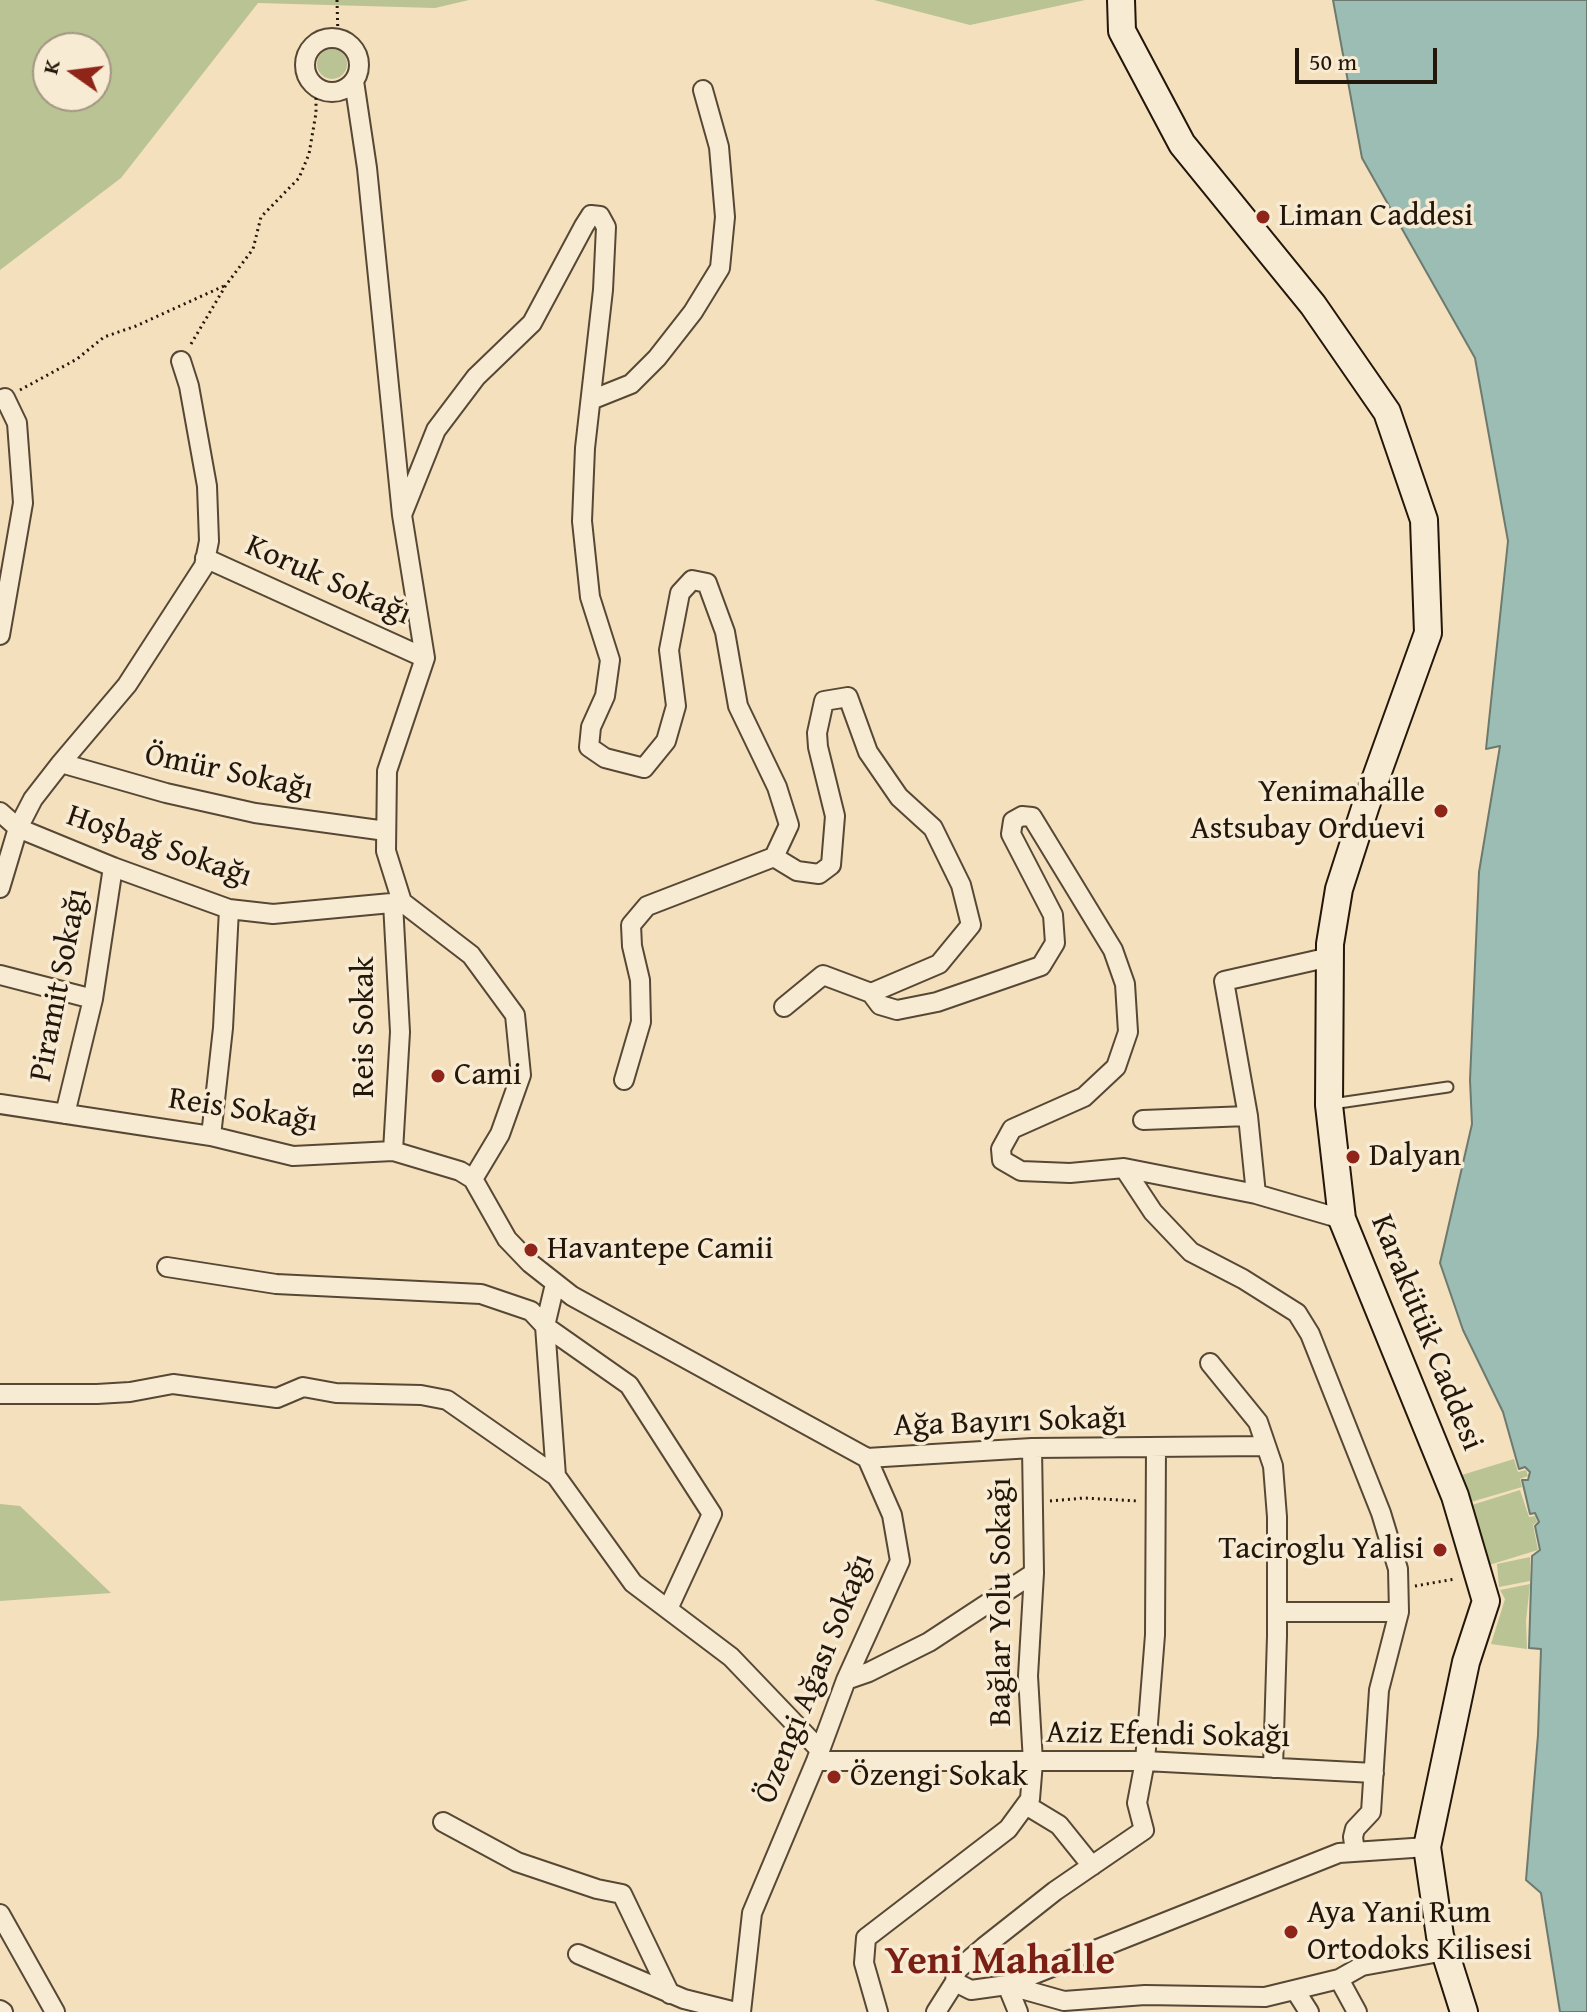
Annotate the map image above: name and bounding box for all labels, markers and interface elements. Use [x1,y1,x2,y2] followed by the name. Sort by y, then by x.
[32,32,112,112] north arrow
[1299,32,1441,82] scale bar
[1309,44,1357,79] text: 50 m
[33,56,68,77] text: K
[1279,198,1473,236] place label: Liman Caddesi
[1254,208,1272,226] marker: Liman Caddesi
[239,527,417,635] street label: Koruk Sokağı
[141,736,317,810] street label: Ömür Sokağı
[1190,774,1425,849] place label: Yenimahalle Astsubay Orduevi
[61,797,257,897] street label: Hoşbağ Sokağı
[1432,802,1450,820] marker: Yenimahalle Astsubay Orduevi
[22,885,98,1085] street label: Piramit Sokağı
[346,956,384,1098] street label: Reis Sokak
[454,1057,522,1095] place label: Cami
[429,1067,447,1085] marker: Cami
[166,1080,320,1142] street label: Reis Sokağı
[1369,1138,1461,1176] place label: Dalyan
[1344,1148,1362,1166] marker: Dalyan
[1361,1209,1491,1457] street label: Karakütük Caddesi
[547,1231,774,1269] place label: Havantepe Camii
[522,1241,540,1259] marker: Havantepe Camii
[893,1400,1127,1446] street label: Ağa Bayırı Sokağı
[983,1478,1021,1726] street label: Bağlar Yolu Sokağı
[1219,1531,1424,1569] place label: Taciroglu Yalisi
[1431,1541,1449,1559] marker: Taciroglu Yalisi
[747,1549,883,1809] street label: Özengi Ağası Sokağı
[1046,1715,1290,1757] street label: Aziz Efendi Sokağı
[850,1758,1028,1796] place label: Özengi Sokak
[825,1768,843,1786] marker: Özengi Sokak
[1307,1895,1532,1970] place label: Aya Yani Rum Ortodoks Kilisesi
[1282,1923,1300,1941] marker: Aya Yani Rum Ortodoks Kilisesi
[885,1939,1115,1987] district label: Yeni Mahalle

